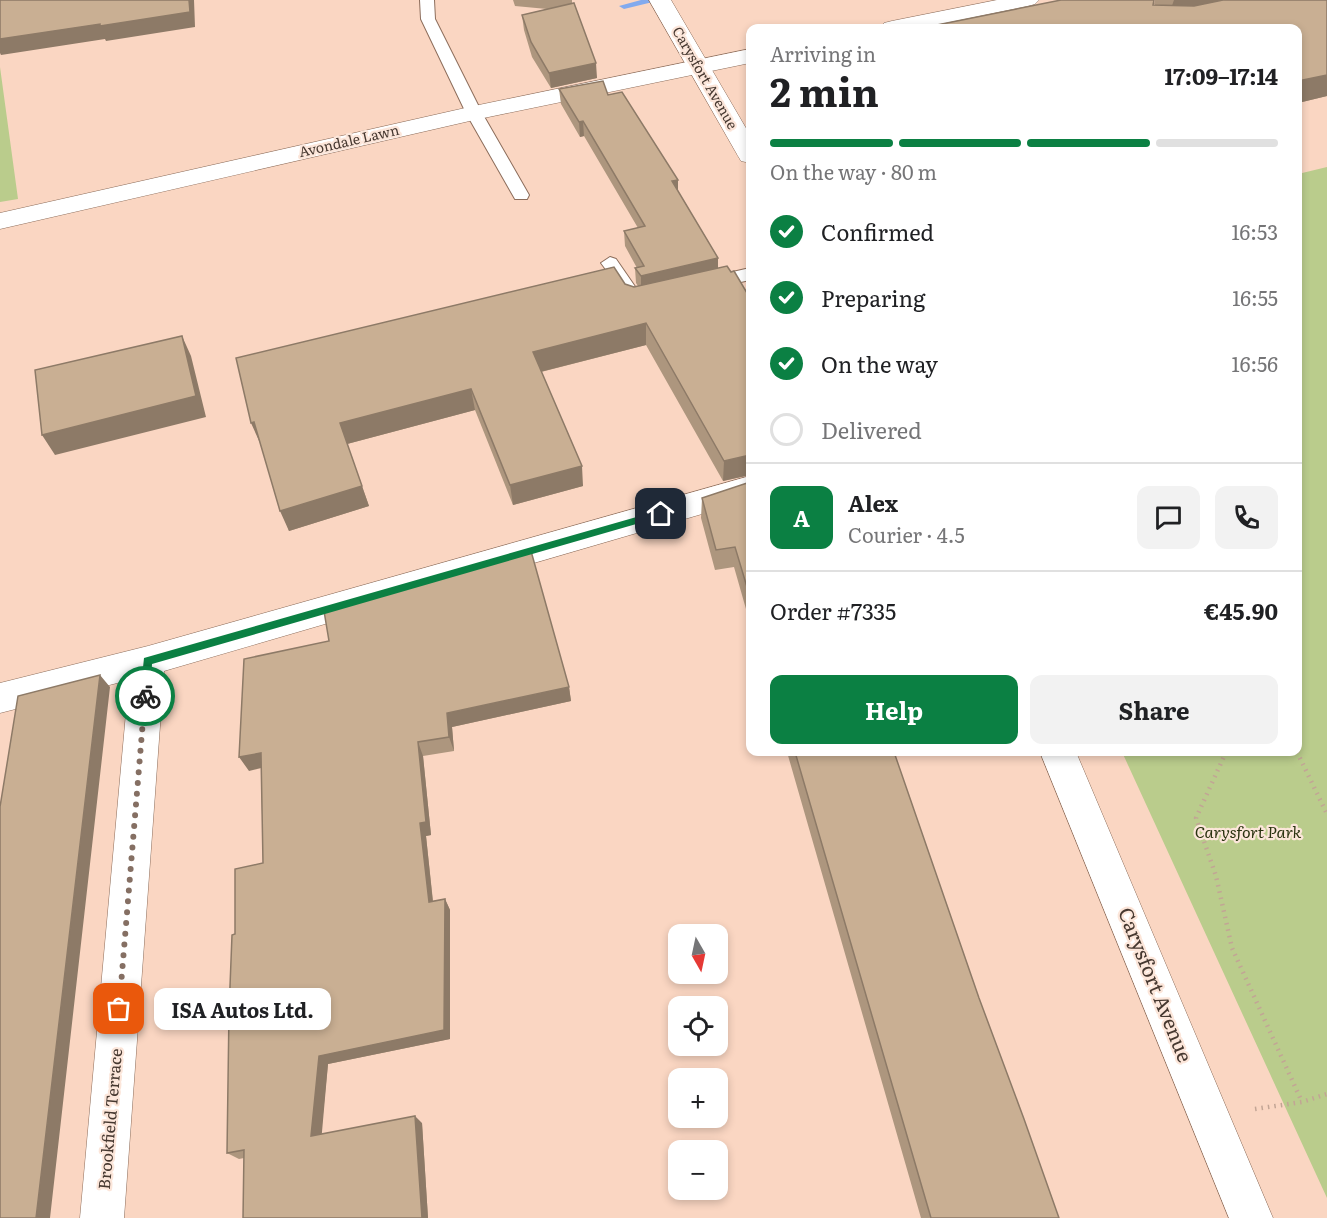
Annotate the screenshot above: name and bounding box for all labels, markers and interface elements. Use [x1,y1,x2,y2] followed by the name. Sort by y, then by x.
[668,23,743,132] street label: Carysfort Avenue
[770,38,876,68] text: Arriving in
[1165,59,1278,92] text: 17:09–17:14
[770,61,879,119] text: 2 min
[297,119,401,161] street label: Avondale Lawn
[770,156,937,186] text: On the way · 80 m
[770,215,803,248] icon: check
[821,215,934,248] text: Confirmed
[1231,216,1278,246] text: 16:53
[770,281,803,314] icon: check
[821,281,925,314] text: Preparing
[1232,282,1278,312] text: 16:55
[770,347,803,380] icon: check
[821,347,938,380] text: On the way
[1232,348,1278,378] text: 16:56
[821,413,922,446] text: Delivered
[848,486,898,519] text: Alex
[1137,486,1200,549] button: chat
[1215,486,1278,549] button: phone
[635,488,686,539] pin
[644,497,677,530] icon: home
[793,501,810,534] text: A
[848,519,965,549] text: Courier · 4.5
[770,594,896,627] text: Order #7335
[1204,594,1278,627] text: €45.90
[115,666,175,726] courier
[770,675,1018,744] button: Help
[1030,675,1278,744] button: Share
[129,680,162,713] icon: bike
[1195,819,1301,843] park label: Carysfort Park
[1112,902,1202,1066] street label: Carysfort Avenue
[668,924,728,984] north arrow
[668,924,728,1200] map controls
[93,983,144,1034] pin
[155,988,332,1030] callout: ISA Autos Ltd.
[102,992,135,1025] icon: bag
[171,994,314,1024] text: ISA Autos Ltd.
[668,996,728,1056] button: locate
[91,1047,127,1190] street label: Brookfield Terrace
[668,1068,728,1128] button: +
[668,1140,728,1200] button: −

